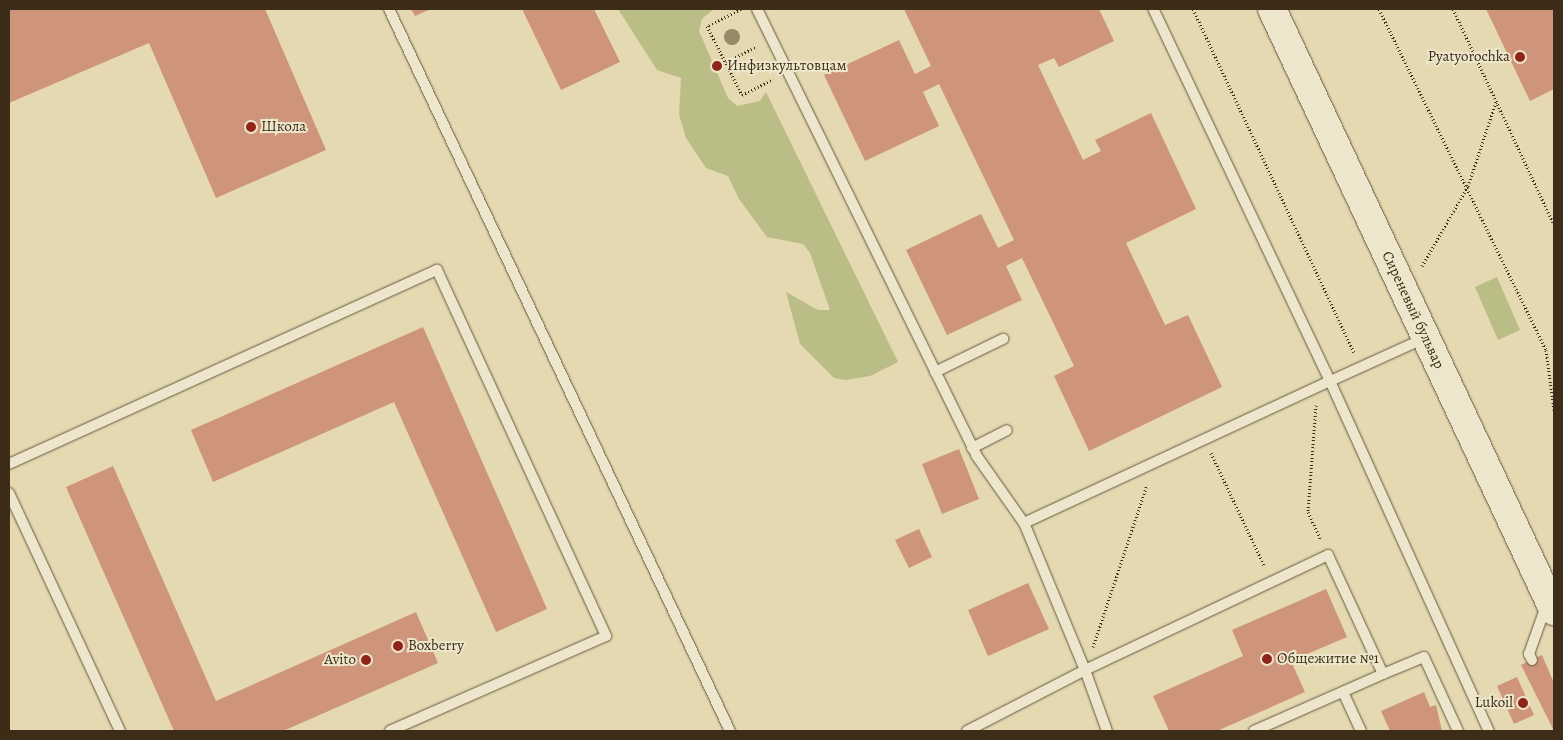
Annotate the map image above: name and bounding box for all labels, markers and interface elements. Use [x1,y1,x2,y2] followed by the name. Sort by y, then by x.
[1428,48,1510,66] place label: Pyatyorochka
[1514,51,1526,63] marker: Pyatyorochka
[727,57,846,75] place label: Инфизкультовцам
[711,60,723,72] marker: Инфизкультовцам
[261,118,306,136] place label: Школа
[245,121,257,133] marker: Школа
[1378,248,1448,372] street label: Сиреневый бульвар
[408,637,464,655] place label: Boxberry
[392,640,404,652] marker: Boxberry
[1277,650,1379,668] place label: Общежитие №1
[324,651,356,669] place label: Avito
[1261,653,1273,665] marker: Общежитие №1
[360,654,372,666] marker: Avito
[1475,694,1513,712] place label: Lukoil
[1517,697,1529,709] marker: Lukoil

